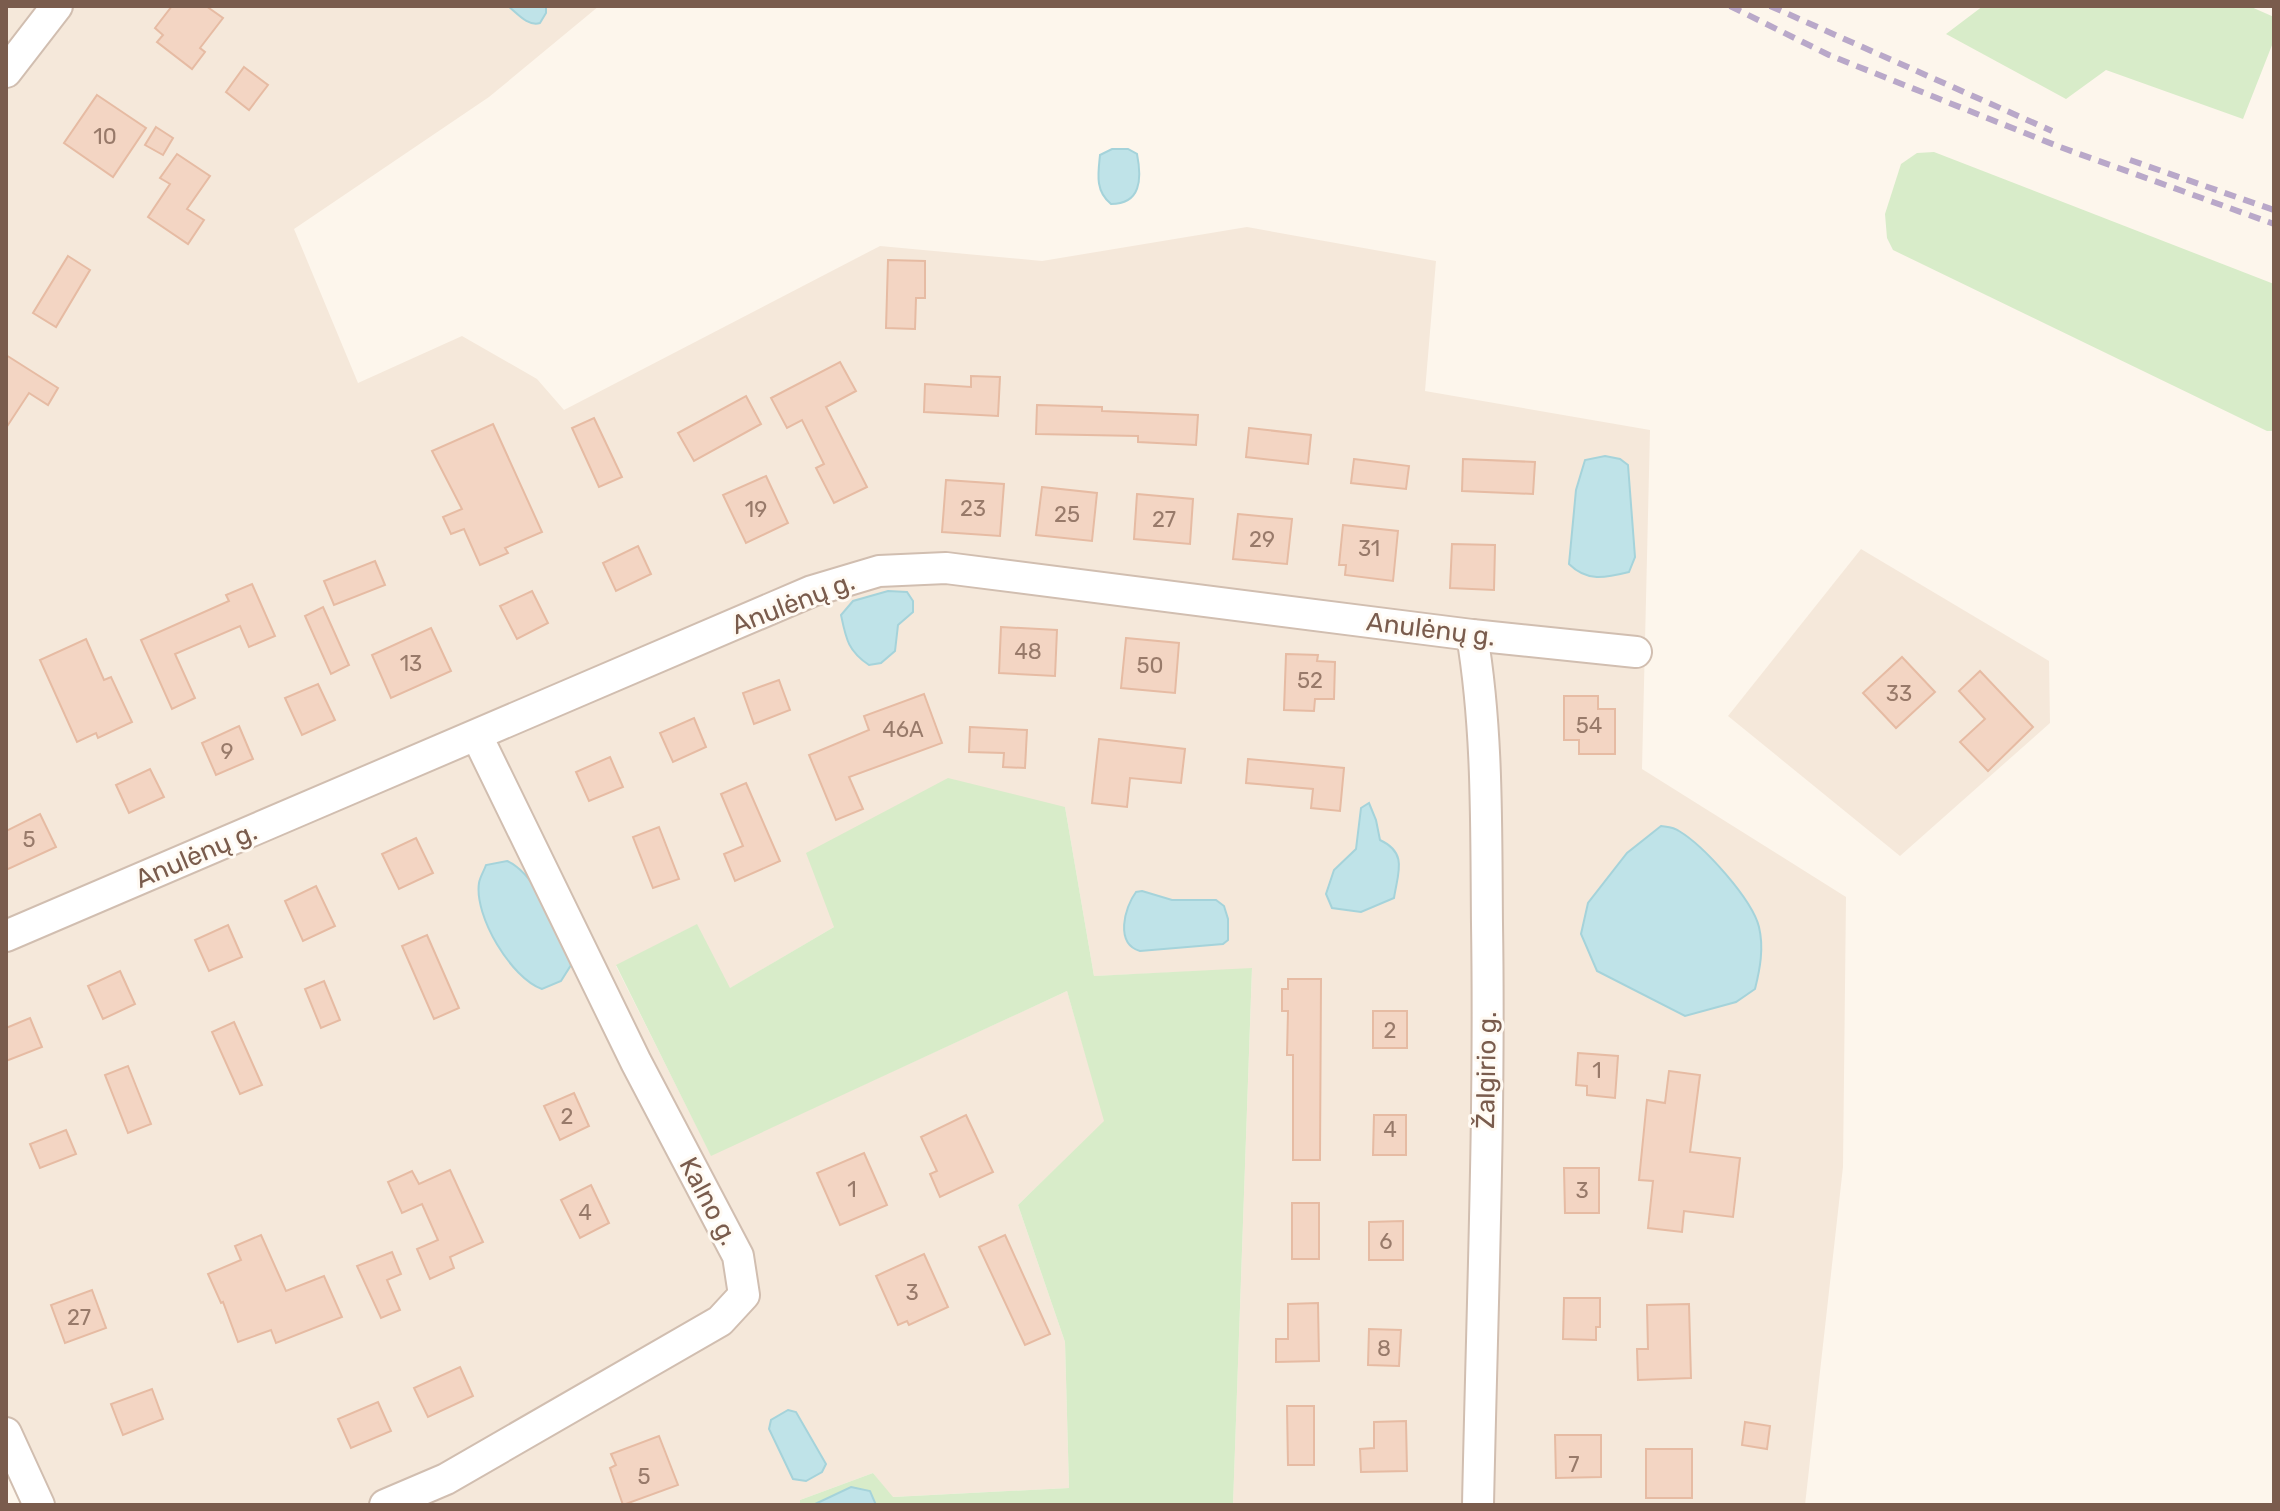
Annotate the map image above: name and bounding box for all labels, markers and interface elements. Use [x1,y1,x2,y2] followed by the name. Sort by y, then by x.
[93,123,117,150] house number: 10
[960,495,986,522] house number: 23
[745,496,767,523] house number: 19
[1054,501,1080,528] house number: 25
[1152,506,1176,533] house number: 27
[1249,526,1275,553] house number: 29
[1358,535,1380,562] house number: 31
[727,566,859,641] street label: Anulėnų g.
[1365,606,1497,653] street label: Anulėnų g.
[1014,638,1042,665] house number: 48
[400,650,422,677] house number: 13
[1136,652,1164,679] house number: 50
[1297,667,1323,694] house number: 52
[1886,680,1912,707] house number: 33
[1576,712,1602,739] house number: 54
[882,716,924,743] house number: 46A
[220,738,234,765] house number: 9
[131,816,262,895] street label: Anulėnų g.
[22,826,36,853] house number: 5
[1470,1011,1503,1129] street label: Žalgirio g.
[1384,1017,1396,1044] house number: 2
[1592,1057,1602,1084] house number: 1
[561,1103,573,1130] house number: 2
[1383,1116,1397,1143] house number: 4
[673,1152,745,1251] street label: Kalno g.
[847,1176,857,1203] house number: 1
[1575,1177,1589,1204] house number: 3
[578,1199,592,1226] house number: 4
[1379,1228,1393,1255] house number: 6
[905,1279,919,1306] house number: 3
[67,1304,91,1331] house number: 27
[1377,1335,1391,1362] house number: 8
[1568,1451,1580,1478] house number: 7
[637,1463,651,1490] house number: 5

